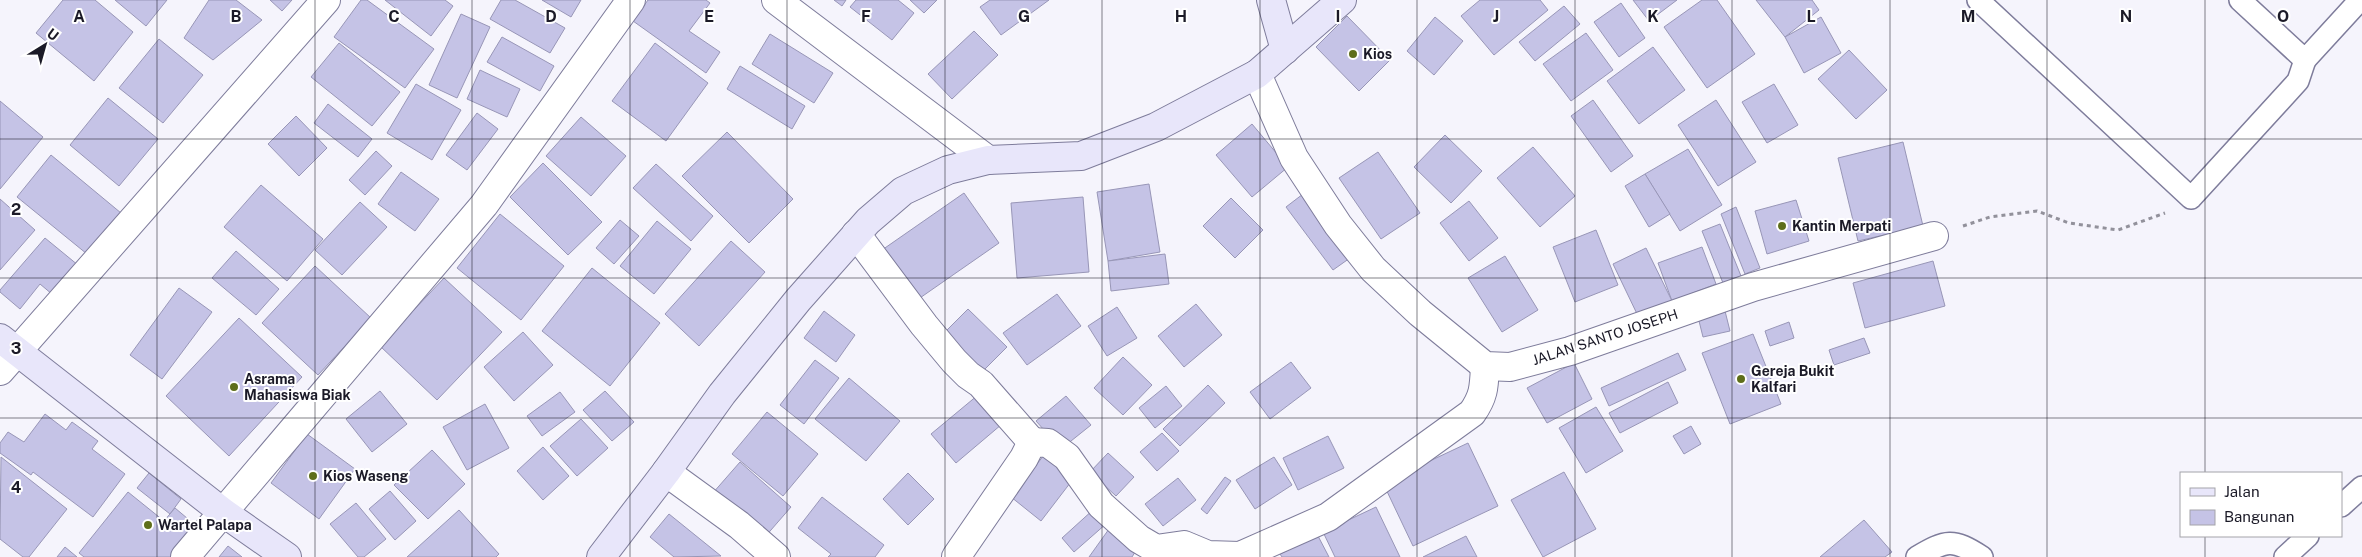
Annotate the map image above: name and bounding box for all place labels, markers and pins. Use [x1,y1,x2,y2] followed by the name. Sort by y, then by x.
[1363,46,1392,62] place label: Kios
[1347,48,1359,60] marker: Kios
[1792,218,1891,234] place label: Kantin Merpati
[1776,220,1788,232] marker: Kantin Merpati
[1751,363,1834,395] place label: Gereja Bukit Kalfari
[244,371,351,403] place label: Asrama Mahasiswa Biak
[1735,373,1747,385] marker: Gereja Bukit Kalfari
[228,381,240,393] marker: Asrama Mahasiswa Biak
[323,468,408,484] place label: Kios Waseng
[307,470,319,482] marker: Kios Waseng
[158,517,252,533] place label: Wartel Palapa
[142,519,154,531] marker: Wartel Palapa

